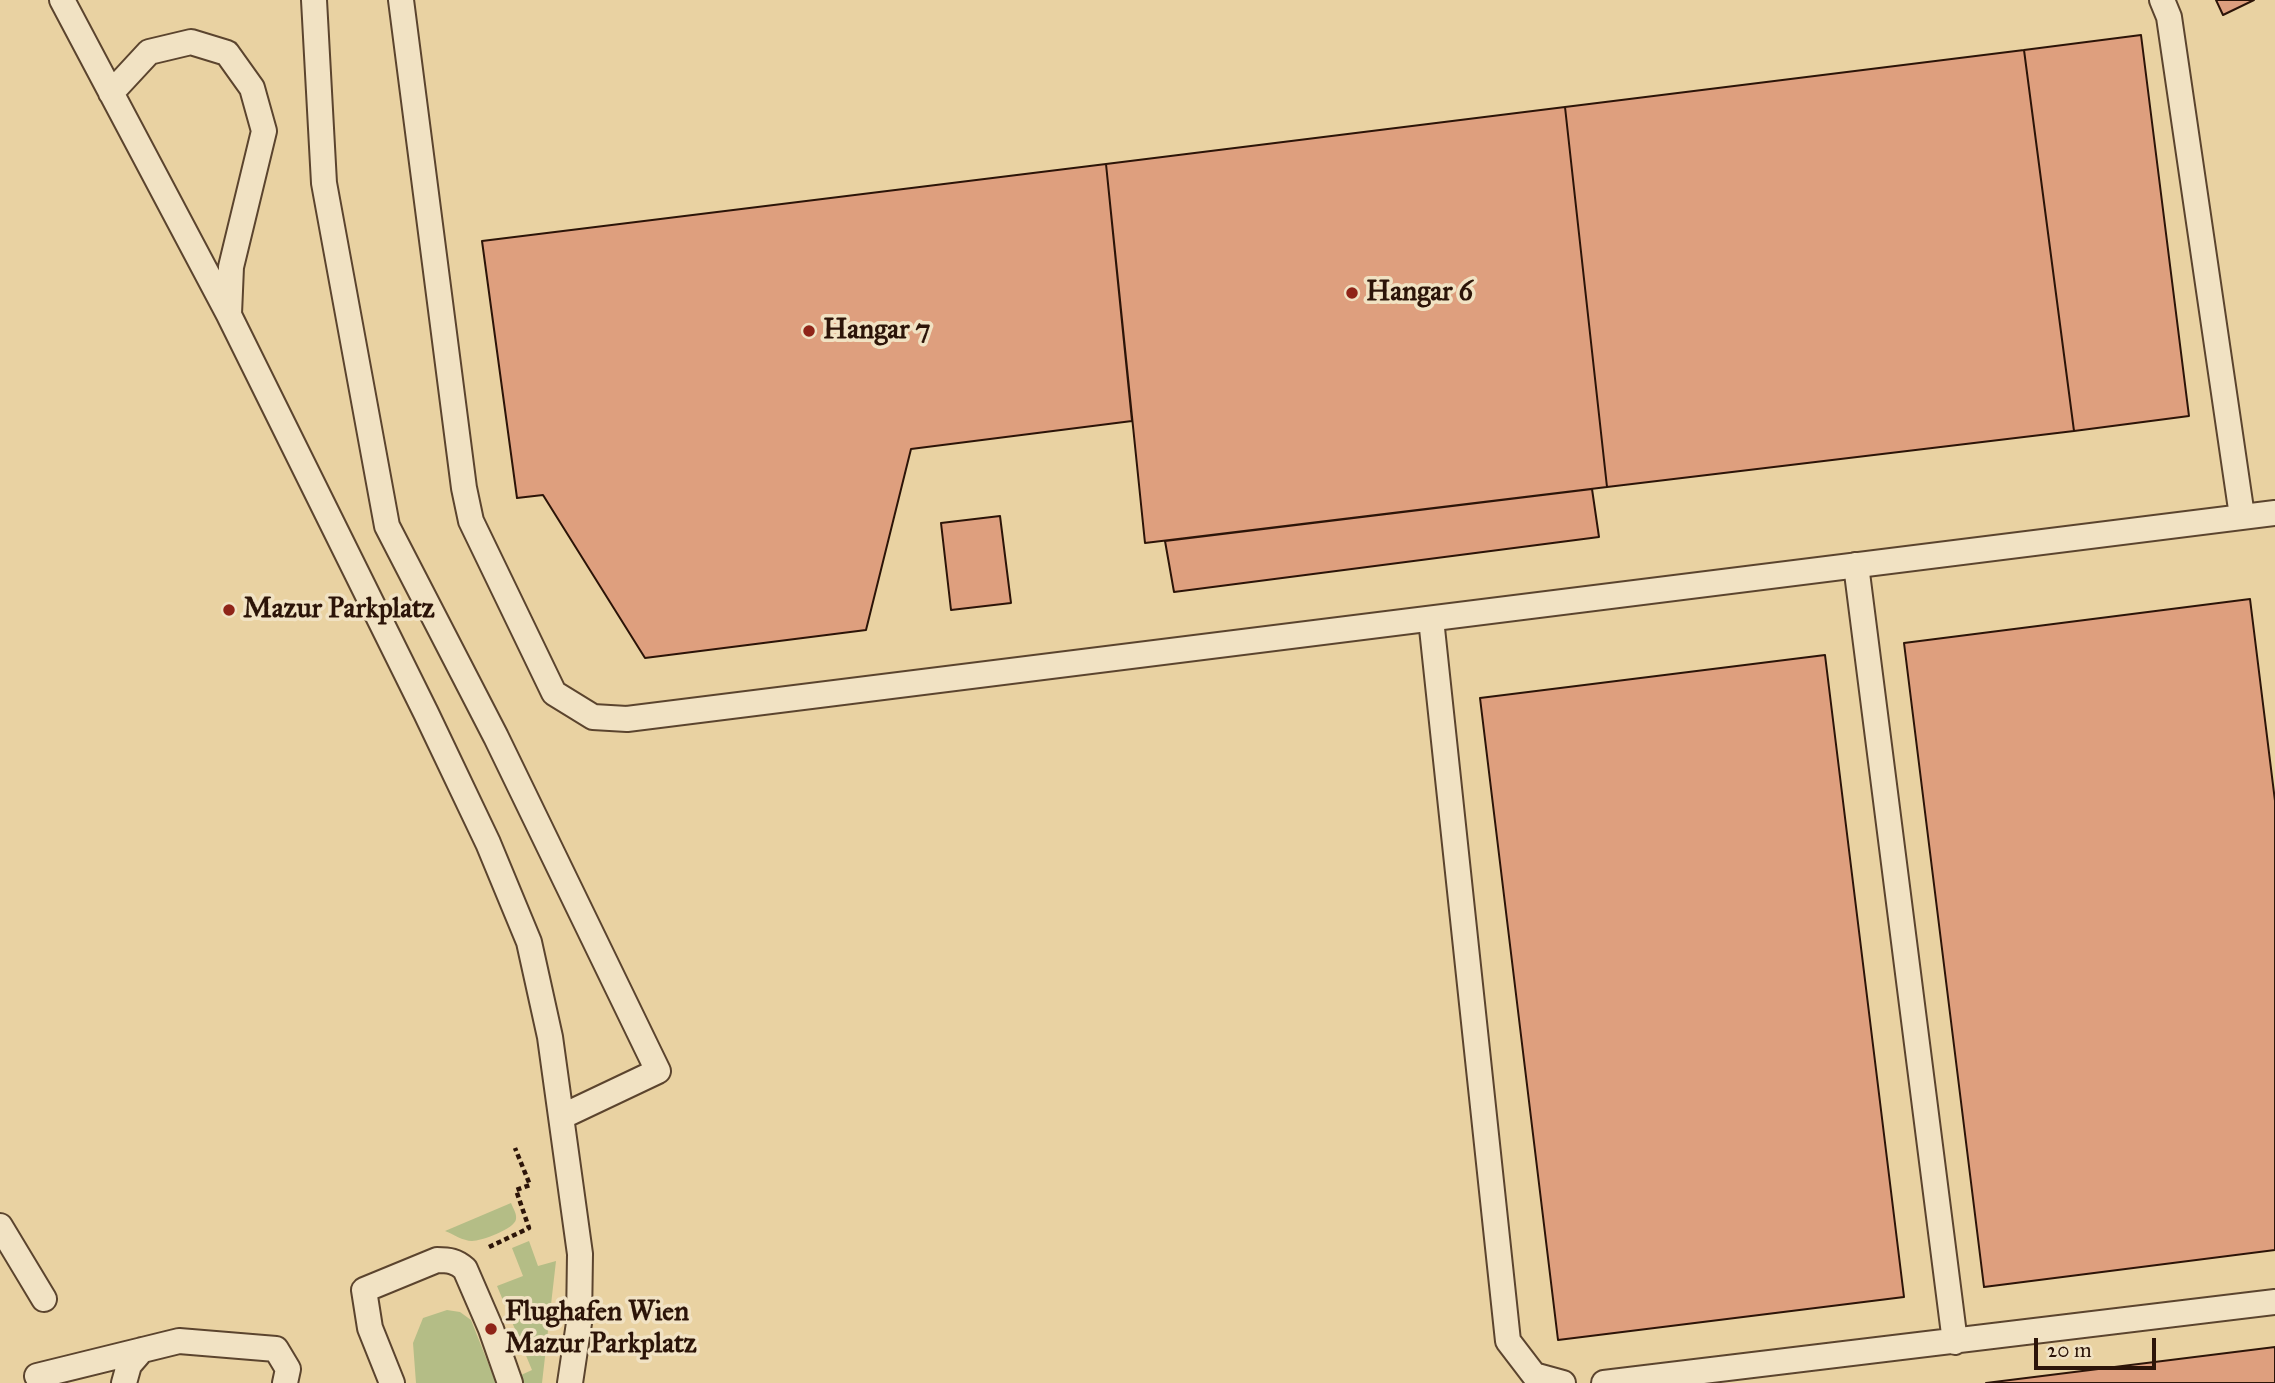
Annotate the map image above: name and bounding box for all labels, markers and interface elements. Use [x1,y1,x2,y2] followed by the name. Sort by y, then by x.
[1366,276,1473,310] place label: Hangar 6
[1344,285,1360,301] marker: Hangar 6
[823,314,931,348] place label: Hangar 7
[801,323,817,339] marker: Hangar 7
[243,593,435,627] place label: Mazur Parkplatz
[221,602,237,618] marker: Mazur Parkplatz
[505,1296,697,1362] place label: Flughafen Wien Mazur Parkplatz
[483,1321,499,1337] marker: Flughafen Wien Mazur Parkplatz
[2037,1324,2160,1368] scale bar
[2047,1337,2092,1363] text: 20 m

